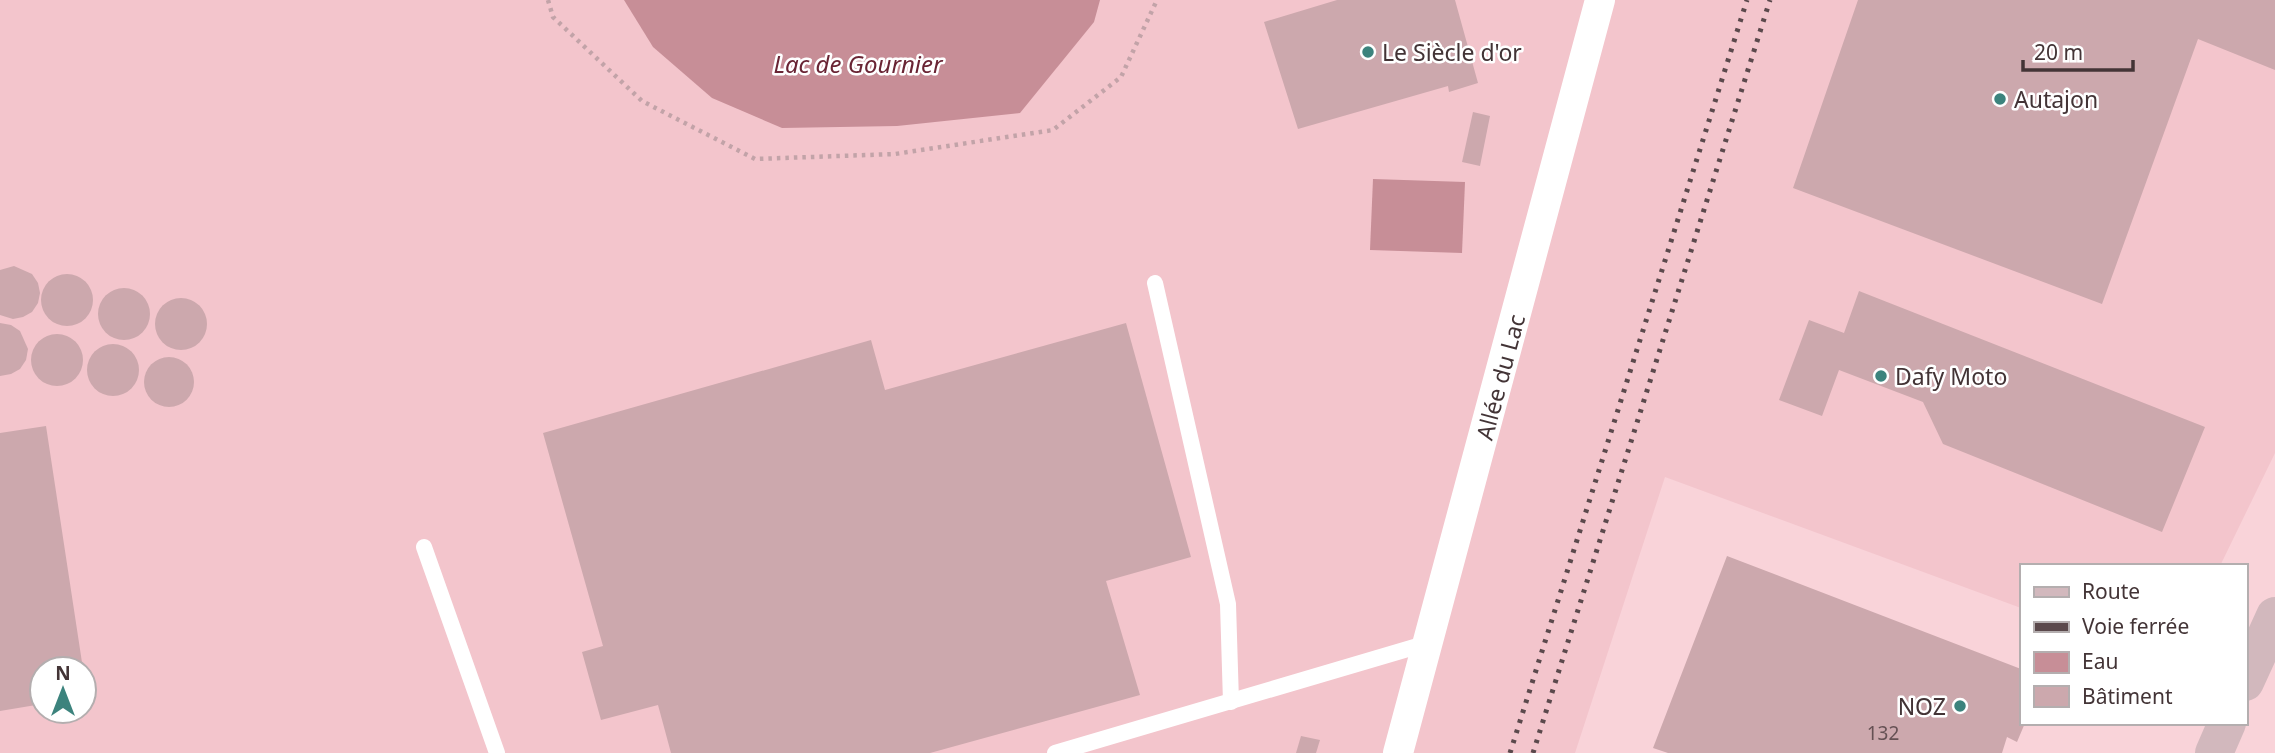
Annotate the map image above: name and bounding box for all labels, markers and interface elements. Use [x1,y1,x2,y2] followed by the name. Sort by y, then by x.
[2023,28,2133,72] scale bar
[1382,36,1522,68] place label: Le Siècle d'or
[2034,38,2083,66] text: 20 m
[1360,44,1376,60] marker: Le Siècle d'or
[773,47,944,80] water label: Lac de Gournier
[2014,83,2098,115] place label: Autajon
[1992,91,2008,107] marker: Autajon
[1468,311,1532,443] street label: Allée du Lac
[1895,360,2007,392] place label: Dafy Moto
[1873,368,1889,384] marker: Dafy Moto
[2020,564,2247,725] legend
[2082,577,2140,605] text: Route
[2082,612,2189,640] text: Voie ferrée
[2082,647,2118,675] text: Eau
[28,655,98,725] north arrow
[55,660,71,686] text: N
[2082,682,2173,710] text: Bâtiment
[1898,690,1946,722] place label: NOZ
[1952,698,1968,714] marker: NOZ
[1867,720,1899,746] house number: 132

